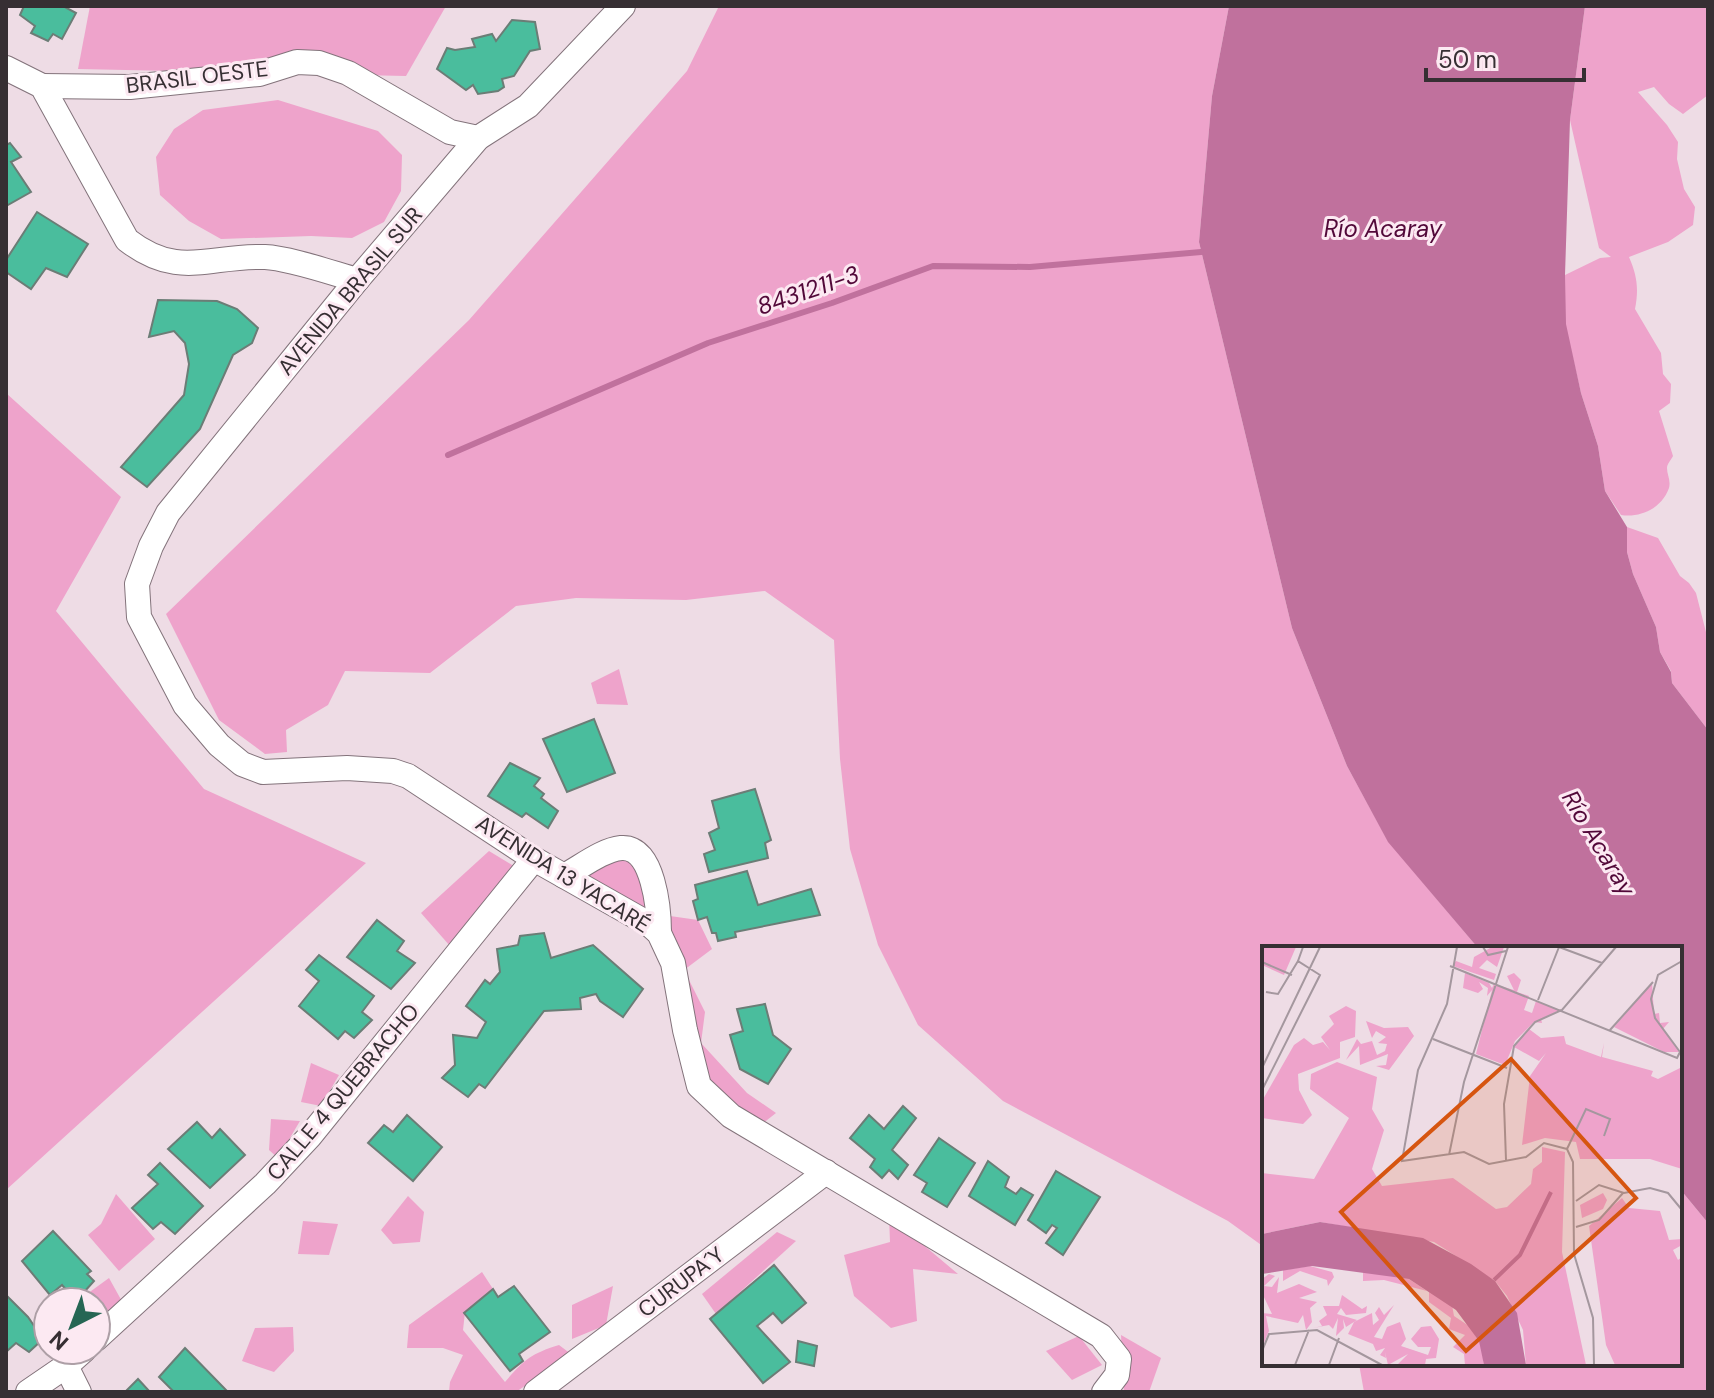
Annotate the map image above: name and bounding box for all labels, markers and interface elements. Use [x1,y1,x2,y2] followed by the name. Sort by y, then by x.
[1426,32,1584,82] scale bar
[1438,44,1497,75] text: 50 m
[124,54,270,100] street label: BRASIL OESTE
[271,201,429,381] street label: AVENIDA BRASIL SUR
[1324,213,1443,244] water label: Río Acaray
[753,258,863,322] water label: 8431211-3
[1555,784,1643,902] water label: Río Acaray
[470,809,656,939] street label: AVENIDA 13 YACARÉ
[1262,946,1682,1366] inset map
[260,997,426,1187] street label: CALLE 4 QUEBRACHO
[632,1240,730,1324] street label: CURUPA´Y
[32,1286,112,1366] north arrow
[43,1324,75,1357] text: N

